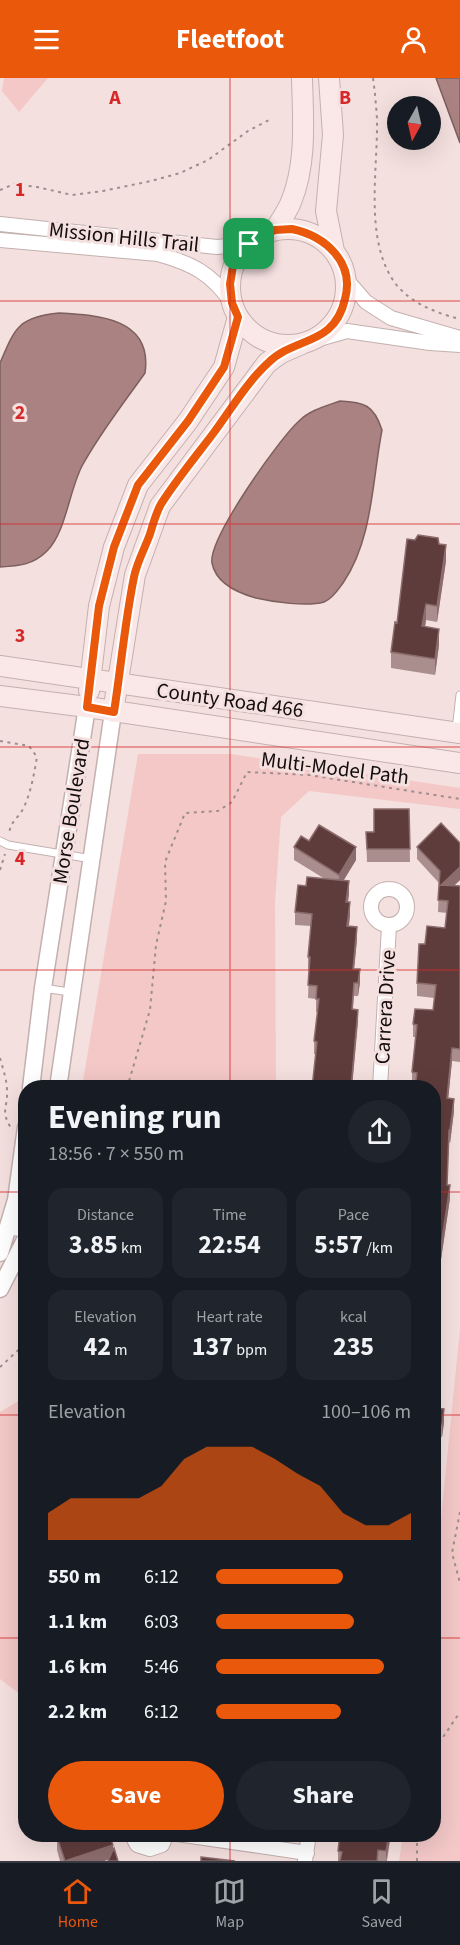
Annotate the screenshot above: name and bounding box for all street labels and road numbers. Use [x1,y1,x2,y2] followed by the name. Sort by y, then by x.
[47,214,201,260] street label: Mission Hills Trail
[155,675,305,725] street label: County Road 466
[45,736,97,886] street label: Morse Boulevard
[259,744,411,792] street label: Multi-Model Path
[367,949,403,1065] street label: Carrera Drive

